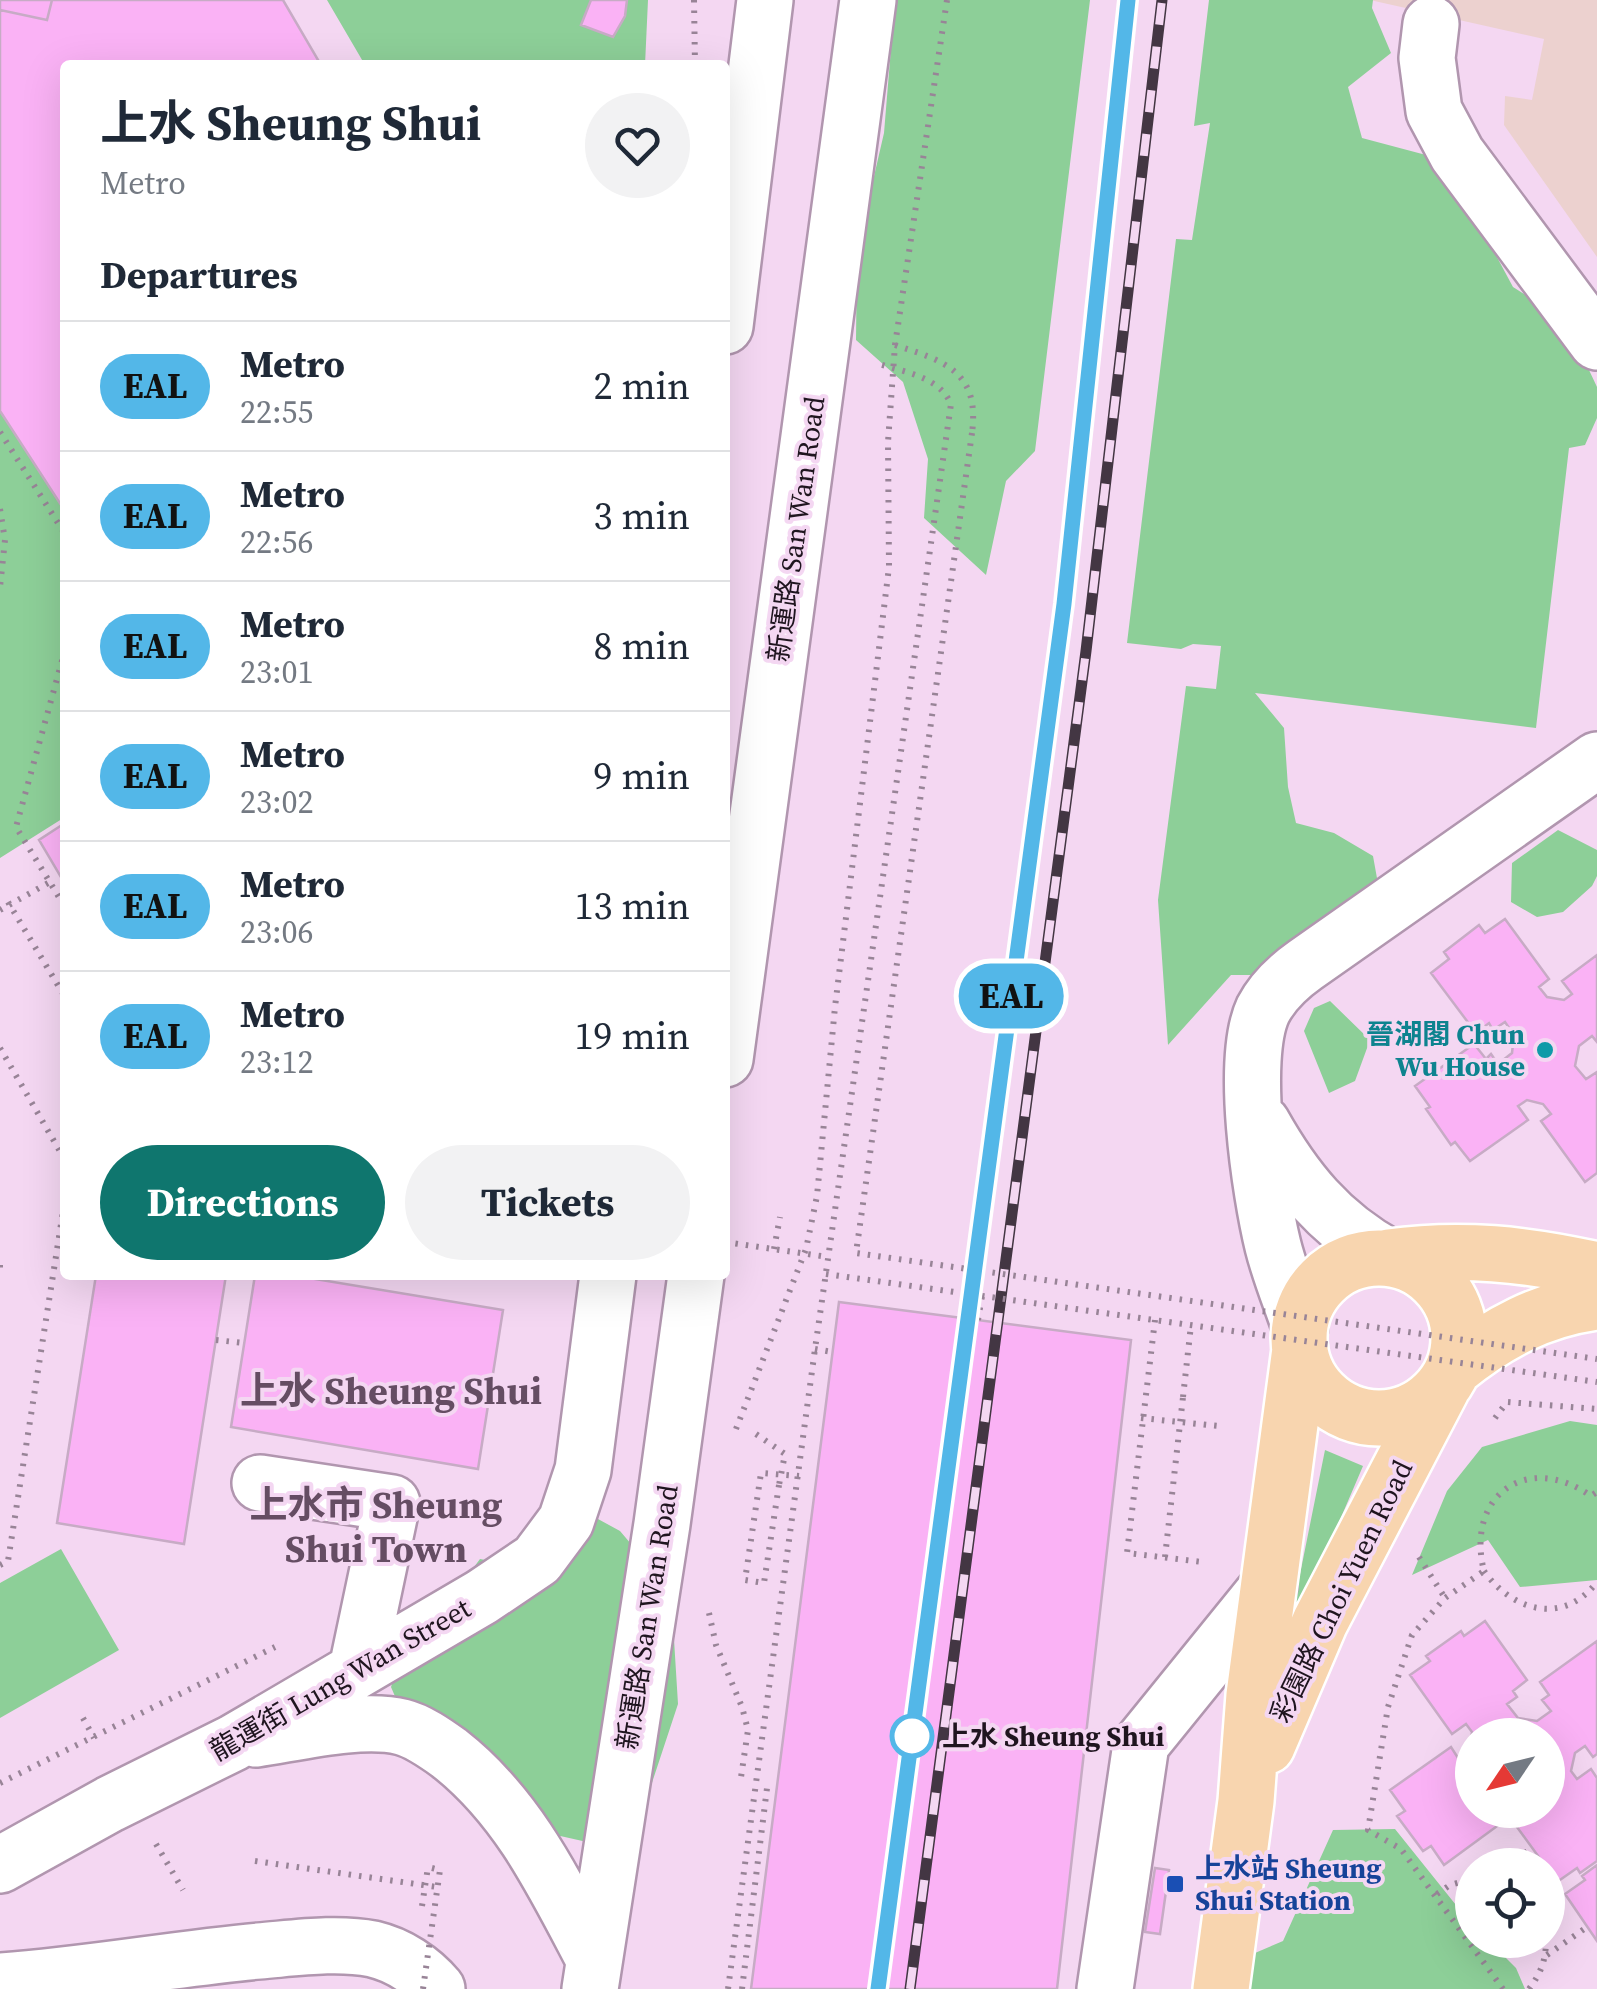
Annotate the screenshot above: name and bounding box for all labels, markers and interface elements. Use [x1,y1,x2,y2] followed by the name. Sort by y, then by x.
[100,90,481,156] text: 上水 Sheung Shui
[585,93,690,198] button: heart
[100,161,186,205] text: Metro
[100,249,298,301] text: Departures
[240,338,345,390] text: Metro
[594,360,690,412] text: 2 min
[123,362,187,410] text: EAL
[240,390,314,434] text: 22:55
[759,394,833,664] street label: 新運路 San Wan Road
[240,468,345,520] text: Metro
[594,490,690,542] text: 3 min
[123,492,187,540] text: EAL
[240,520,314,564] text: 22:56
[240,598,345,650] text: Metro
[594,620,690,672] text: 8 min
[123,622,187,670] text: EAL
[240,650,314,694] text: 23:01
[240,728,345,780] text: Metro
[594,750,690,802] text: 9 min
[123,752,187,800] text: EAL
[240,780,314,824] text: 23:02
[240,858,345,910] text: Metro
[575,880,690,932] text: 13 min
[123,882,187,930] text: EAL
[240,910,314,954] text: 23:06
[954,964,1068,1028] line badge: EAL
[979,972,1043,1020] text: EAL
[240,988,345,1040] text: Metro
[575,1010,690,1062] text: 19 min
[123,1012,187,1060] text: EAL
[1366,1015,1525,1085] place label: 晉湖閣 Chun Wu House
[1534,1039,1556,1061] marker: 晉湖閣 Chun Wu House
[240,1040,314,1084] text: 23:12
[100,1145,385,1260] button: Directions
[405,1145,690,1260] button: Tickets
[240,1365,542,1417] district label: 上水 Sheung Shui
[1261,1453,1421,1728] street label: 彩園路 Choi Yuen Road
[250,1479,503,1575] district label: 上水市 Sheung Shui Town
[607,1482,687,1752] street label: 新運路 San Wan Road
[203,1588,478,1769] street label: 龍運街 Lung Wan Street
[891,1715,933,1757] marker: 上水 Sheung Shui
[942,1717,1165,1755] place label: 上水 Sheung Shui
[1455,1718,1565,1828] north arrow
[1455,1718,1565,1958] map controls
[1455,1848,1565,1958] button: locate
[1195,1849,1381,1919] place label: 上水站 Sheung Shui Station
[1164,1873,1186,1895] marker: 上水站 Sheung Shui Station

